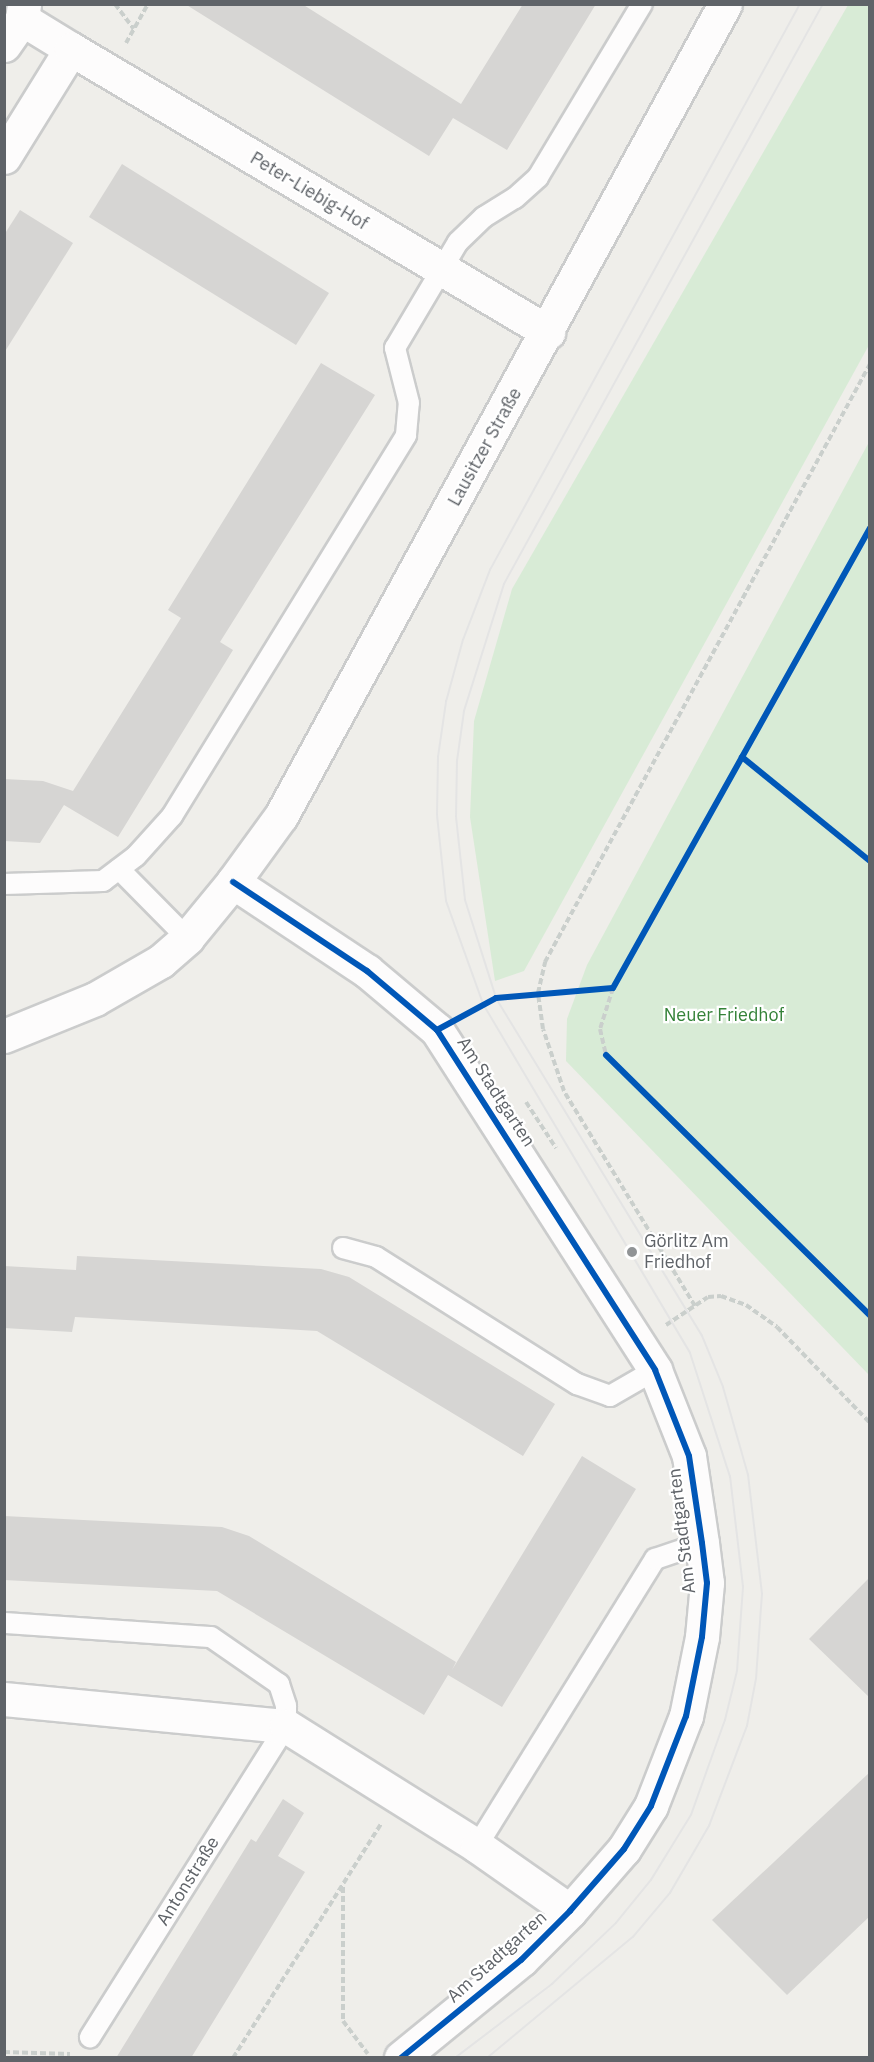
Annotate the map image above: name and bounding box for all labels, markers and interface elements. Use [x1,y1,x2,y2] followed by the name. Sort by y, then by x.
[246,147,372,235] street label: Peter-Liebig-Hof
[444,384,526,510] street label: Lausitzer Straße
[664,1004,784,1026] park label: Neuer Friedhof
[452,1033,540,1151] street label: Am Stadtgarten
[644,1231,729,1274] place label: Görlitz Am Friedhof
[625,1245,639,1259] marker: Görlitz Am Friedhof
[664,1467,700,1595] street label: Am Stadtgarten
[152,1833,224,1929] street label: Antonstraße
[443,1907,551,2007] street label: Am Stadtgarten

